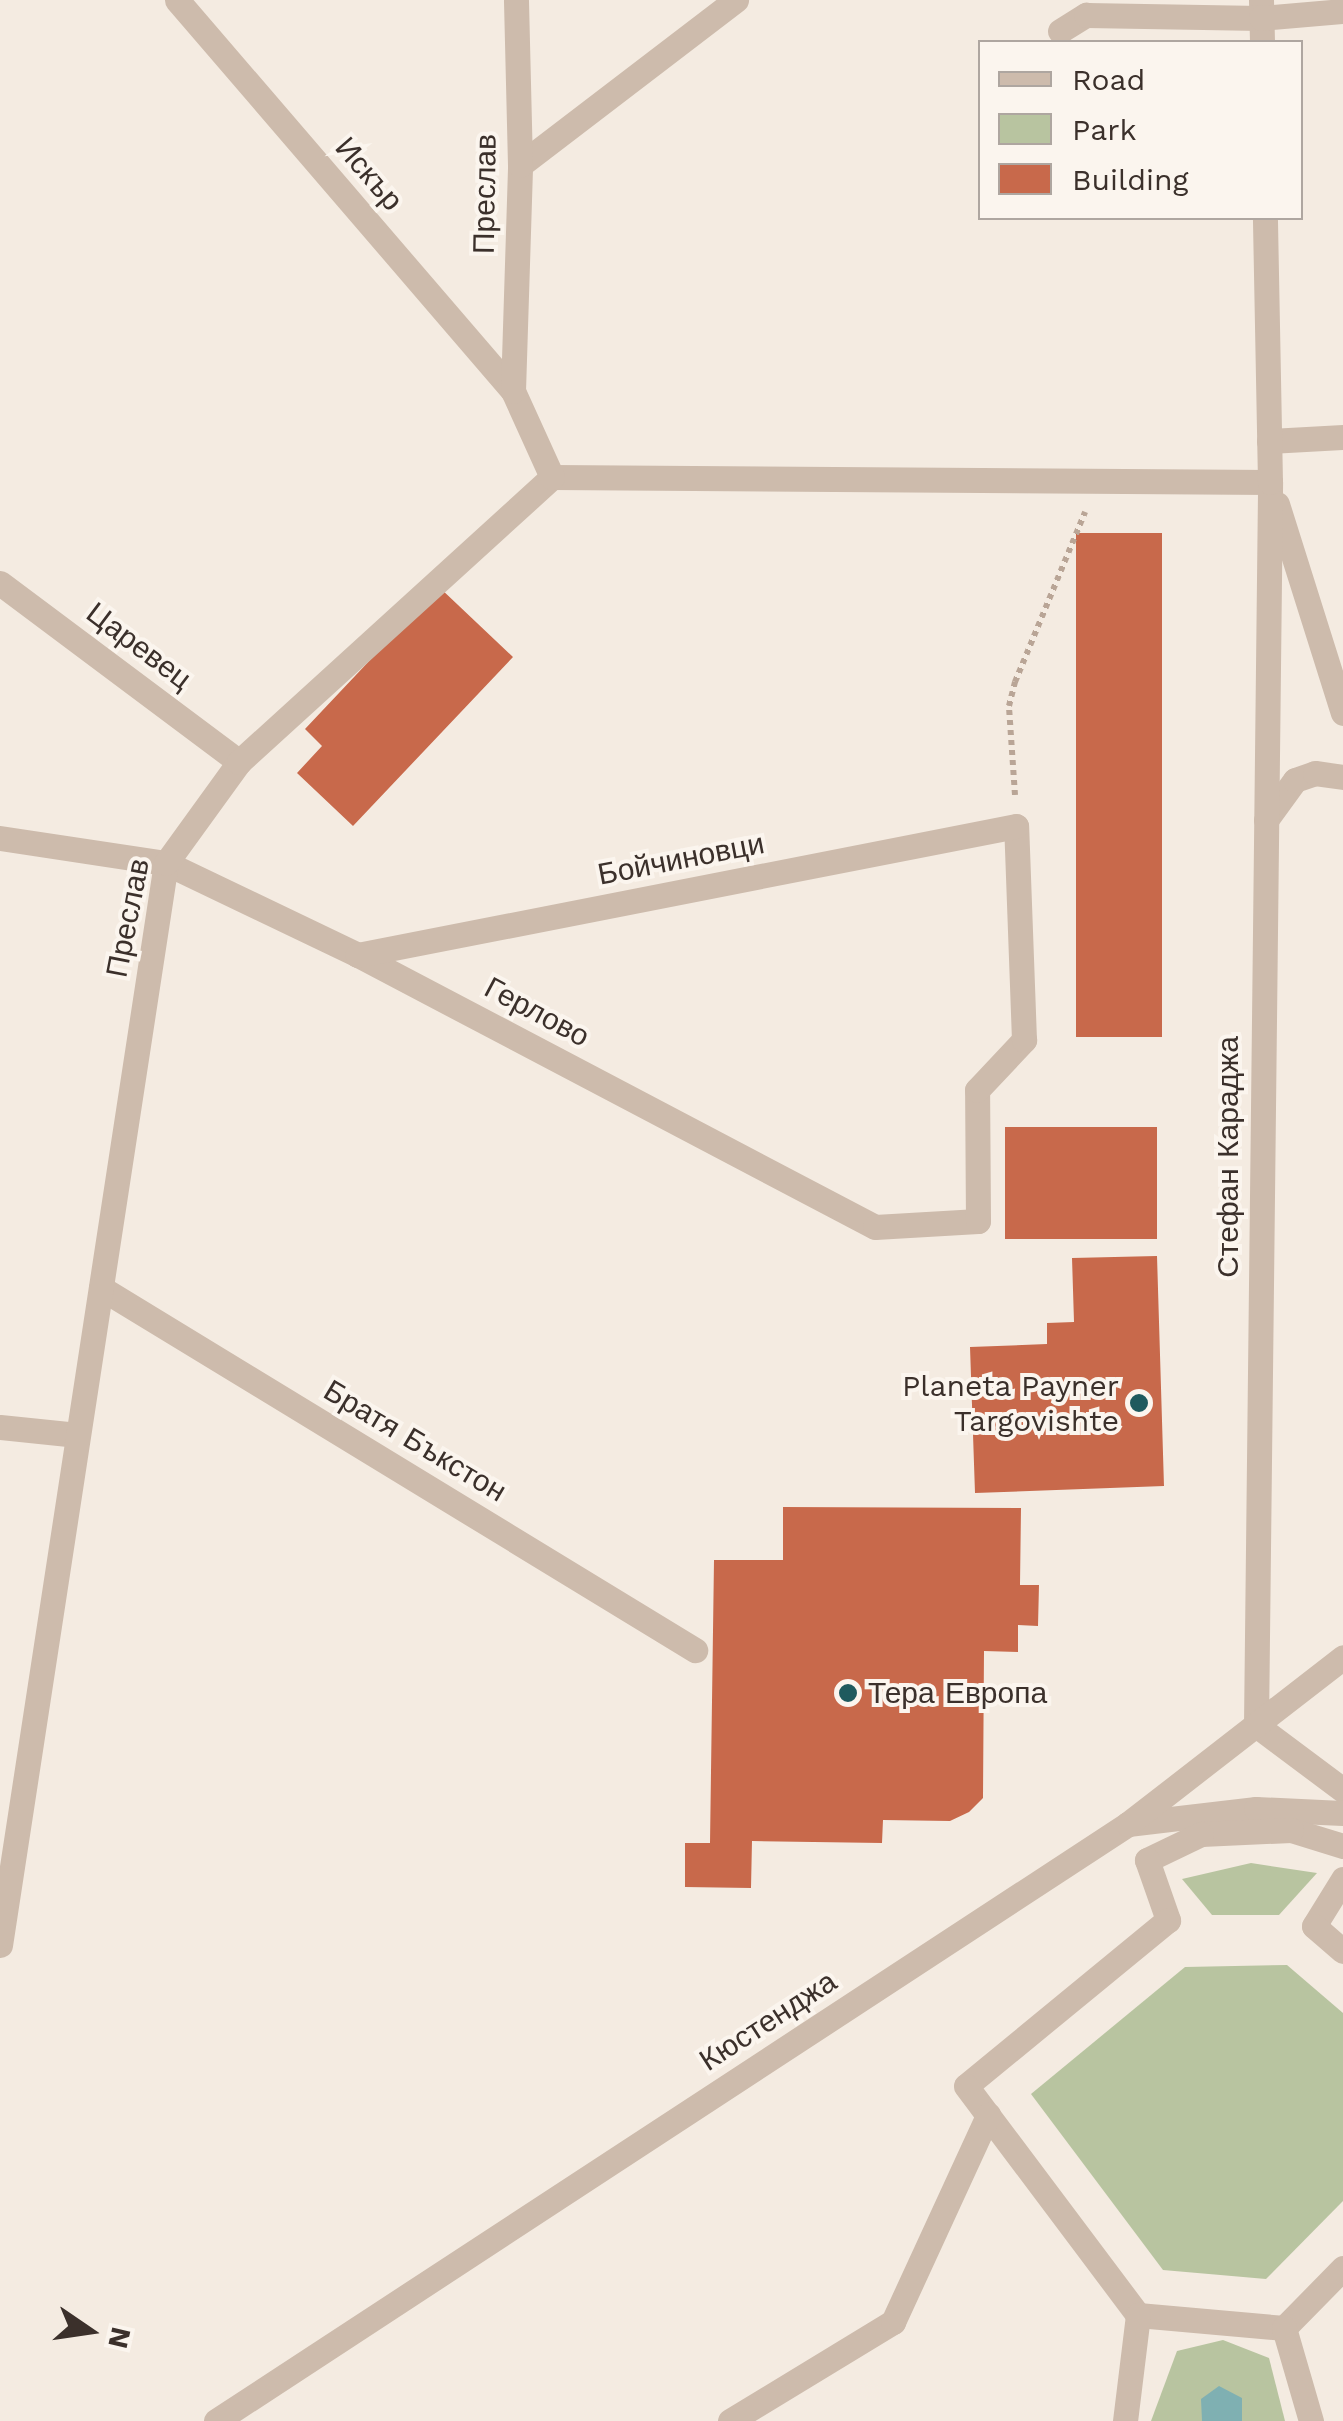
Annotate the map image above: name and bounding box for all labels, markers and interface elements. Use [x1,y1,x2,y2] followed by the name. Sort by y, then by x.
[978,40,1303,220] legend
[1072,62,1145,97] text: Road
[1072,112,1137,147] text: Park
[327,130,411,218] street label: Искър
[466,134,504,254] street label: Преслав
[1072,162,1189,197] text: Building
[79,595,199,697] street label: Царевец
[595,825,767,893] street label: Бойчиновци
[99,856,157,980] street label: Преслав
[478,969,596,1055] street label: Герлово
[1210,1036,1246,1278] street label: Стефан Караджа
[901,1368,1119,1438] place label: Planeta Payner Targovishte
[317,1372,513,1510] street label: Братя Бъкстон
[1128,1392,1150,1414] marker: Planeta Payner Targovishte
[868,1675,1047,1711] place label: Тера Европа
[837,1682,859,1704] marker: Тера Европа
[693,1963,843,2079] street label: Кюстенджа
[40,2281,140,2381] north arrow
[101,2324,138,2352] text: N

